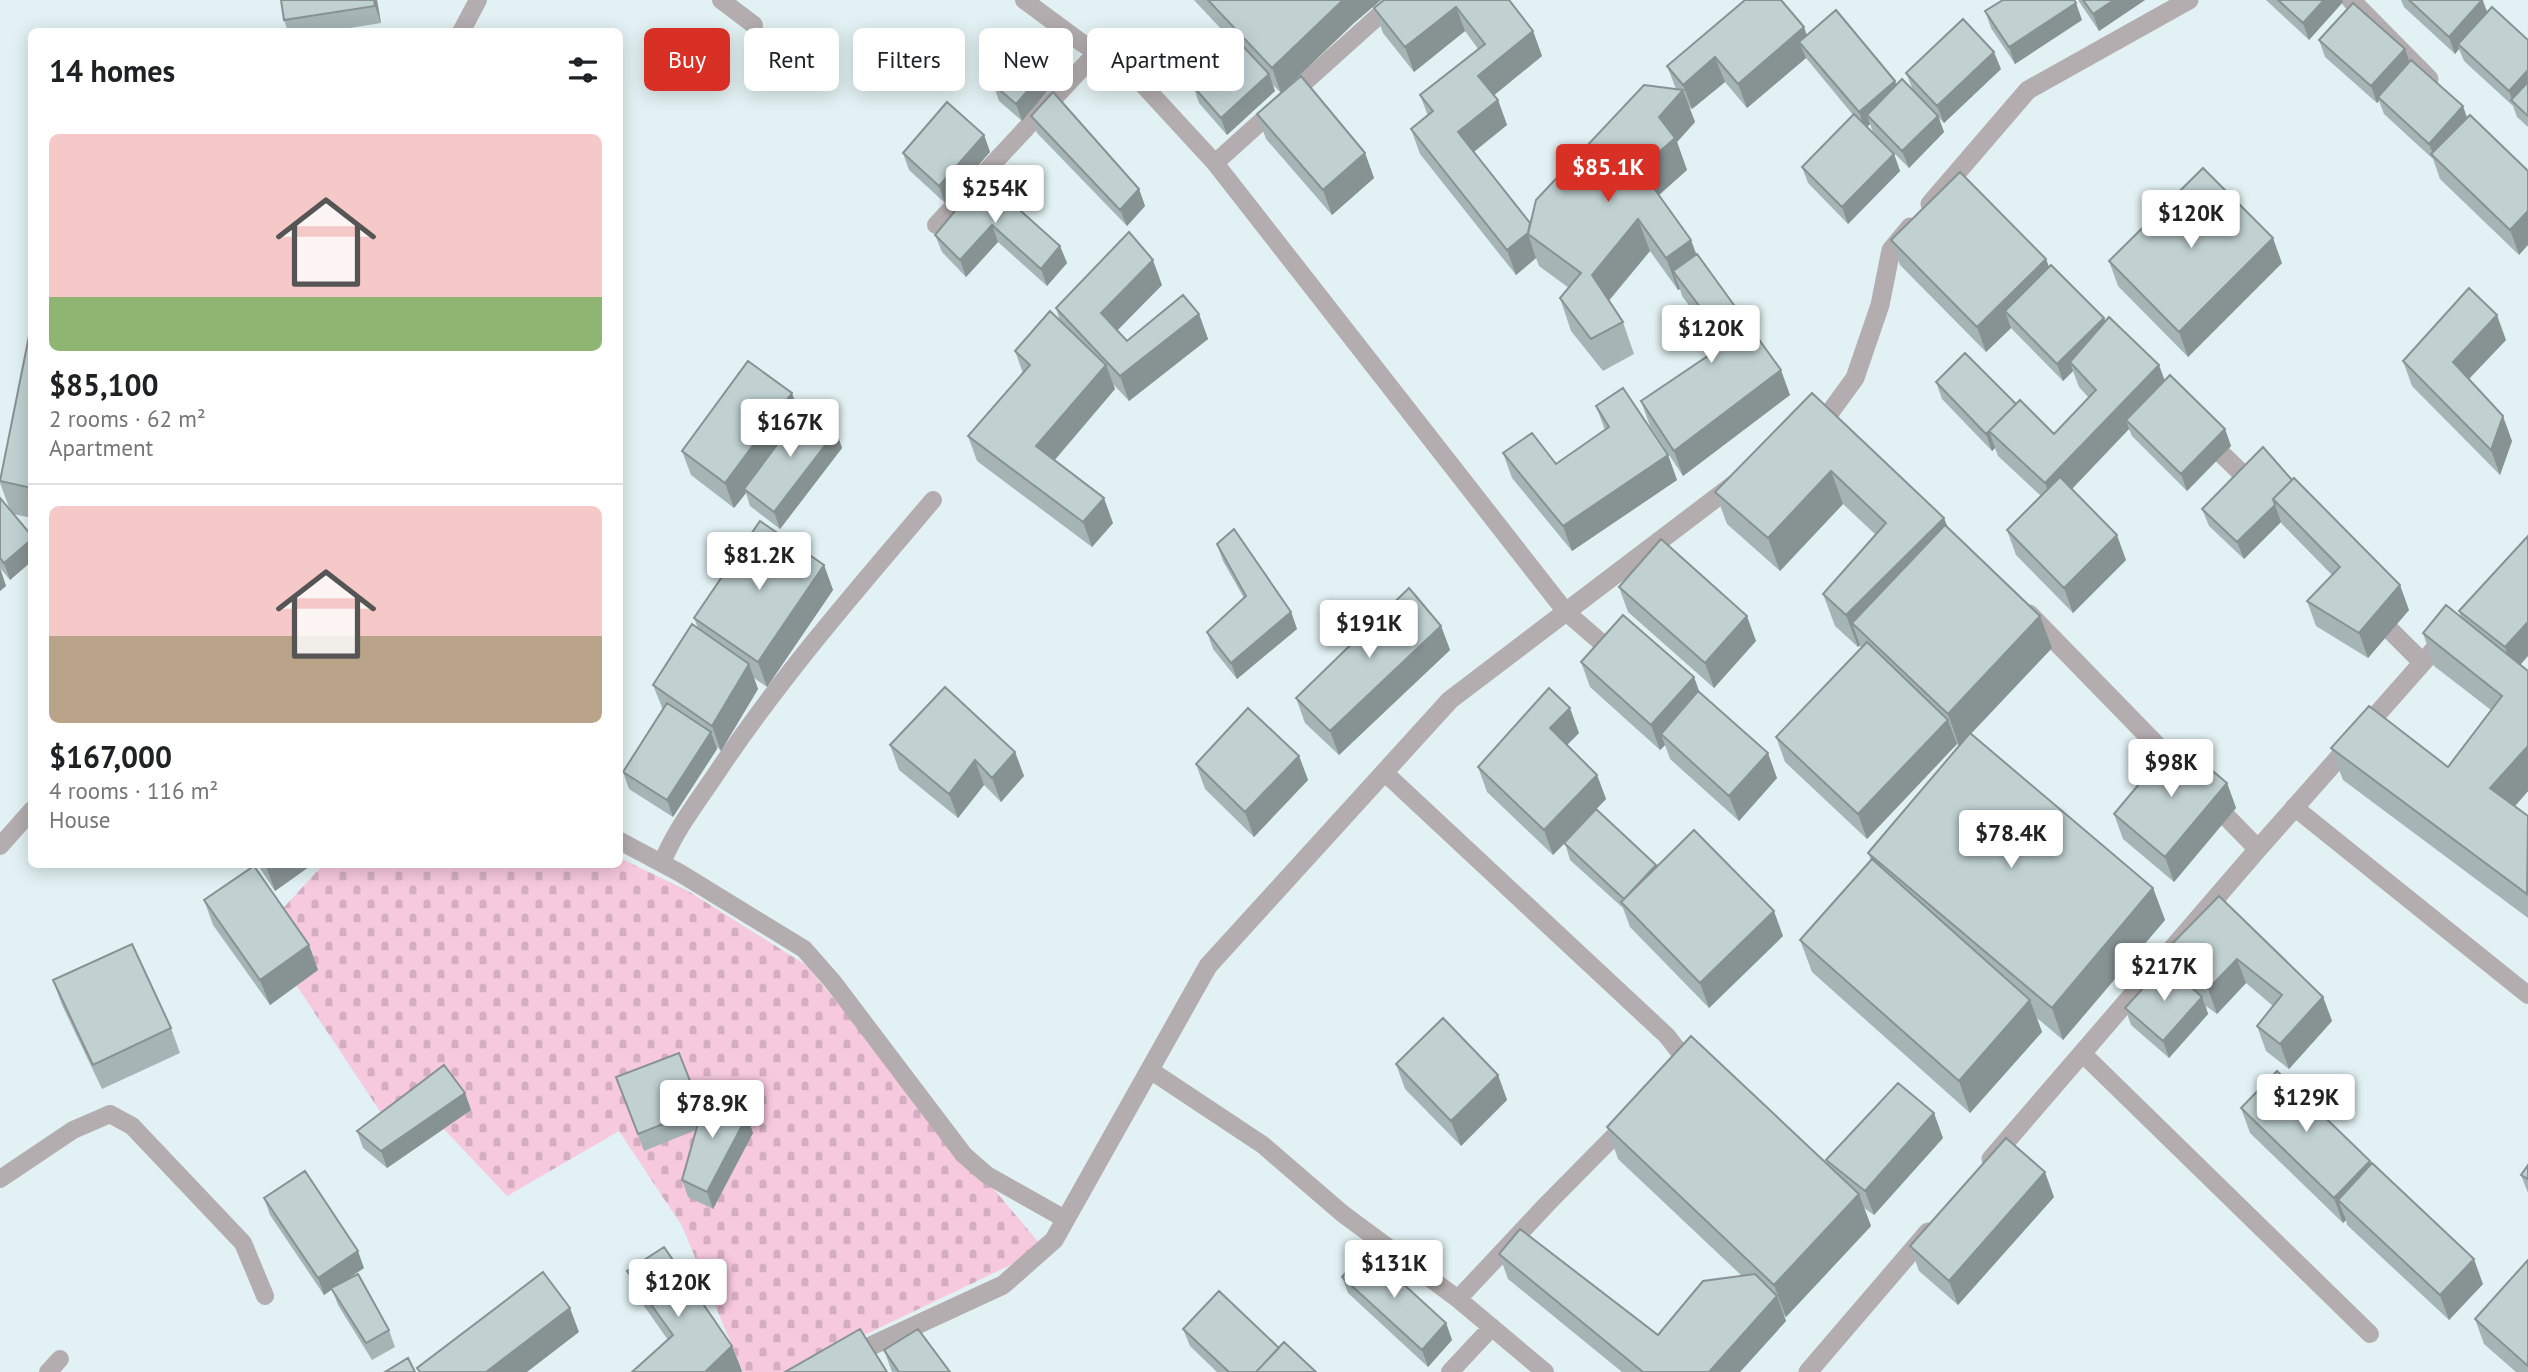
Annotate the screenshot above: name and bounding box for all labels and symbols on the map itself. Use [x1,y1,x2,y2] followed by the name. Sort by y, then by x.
[1551,144,1665,204] pin: $85.1K
[946,166,1044,225] pin: $254K
[2142,190,2240,250] pin: $120K
[1662,306,1760,365] pin: $120K
[741,400,839,459] pin: $167K
[702,532,816,592] pin: $81.2K
[1320,600,1418,660] pin: $191K
[2130,740,2212,799] pin: $98K
[1954,810,2068,870] pin: $78.4K
[2115,944,2213,1003] pin: $217K
[2257,1074,2355,1134] pin: $129K
[655,1080,769,1140] pin: $78.9K
[1345,1240,1443,1300] pin: $131K
[629,1260,727,1319] pin: $120K

